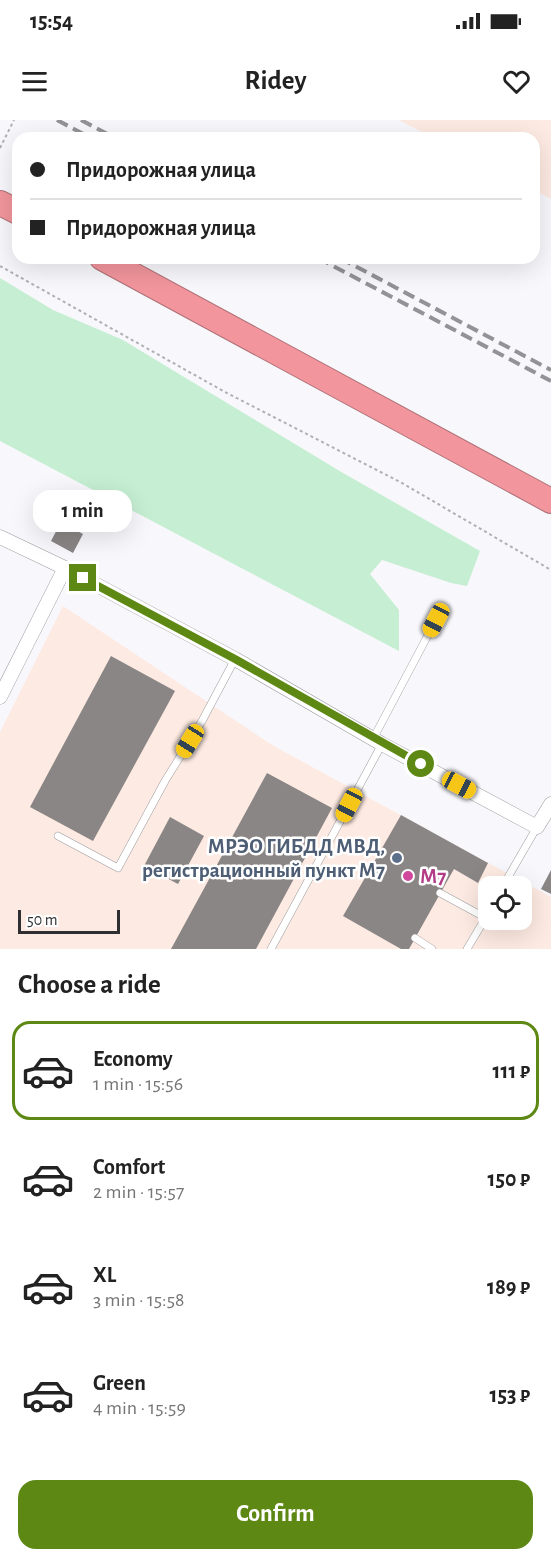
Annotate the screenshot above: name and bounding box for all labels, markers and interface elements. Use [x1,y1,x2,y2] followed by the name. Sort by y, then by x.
[30,10,73,32] text: 15:54
[18,65,51,98] icon: menu
[500,65,533,98] icon: heart
[245,67,307,94] text: Ridey
[66,159,256,181] text: Придорожная улица
[66,217,256,239] text: Придорожная улица
[34,491,132,533] callout: 1 min
[61,501,104,521] text: 1 min
[69,564,96,591] route end
[420,600,452,640] car
[173,721,207,761] car
[407,750,434,777] route start
[439,769,479,801] car
[333,785,365,825] car
[142,836,385,881] place label: МРЭО ГИБДД МВД, регистрационный пункт М7
[390,851,404,865] marker: МРЭО ГИБДД МВД, регистрационный пункт М7
[420,866,446,887] place label: М7
[401,869,415,883] marker: М7
[478,876,532,930] map controls
[478,876,532,930] button: locate
[18,907,120,935] scale bar
[27,912,58,928] text: 50 m
[18,971,161,998] text: Choose a ride
[21,1044,75,1098] icon: car
[93,1048,173,1070] text: Economy
[493,1060,530,1082] text: 111 ₽
[93,1074,183,1094] text: 1 min · 15:56
[21,1152,75,1206] icon: car
[93,1156,165,1178] text: Comfort
[487,1168,530,1190] text: 150 ₽
[93,1182,184,1202] text: 2 min · 15:57
[21,1260,75,1314] icon: car
[93,1264,116,1286] text: XL
[487,1276,530,1298] text: 189 ₽
[93,1290,185,1310] text: 3 min · 15:58
[21,1368,75,1422] icon: car
[93,1372,146,1394] text: Green
[489,1384,530,1406] text: 153 ₽
[93,1398,186,1418] text: 4 min · 15:59
[18,1480,533,1549] button: Confirm

